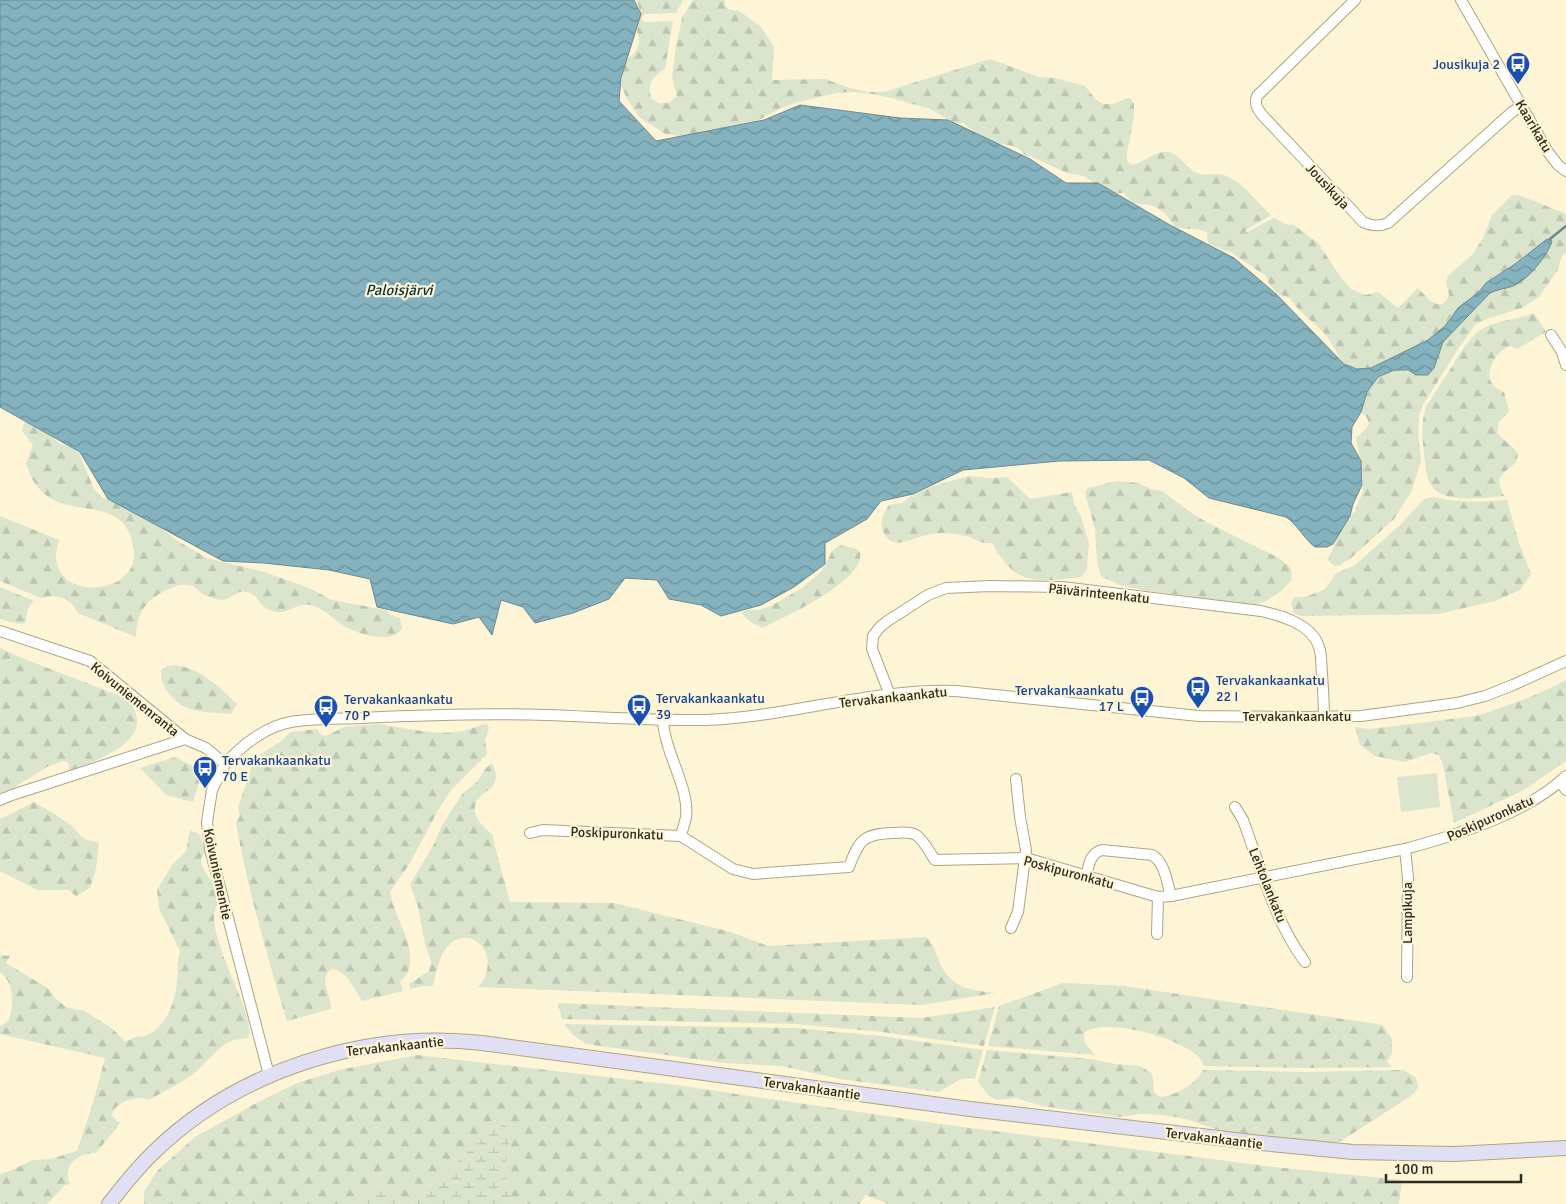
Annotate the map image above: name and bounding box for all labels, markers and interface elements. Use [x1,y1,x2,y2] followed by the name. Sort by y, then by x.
[1505,51,1531,85] bus stop icon: Jousikuja 2
[1433,56,1500,73] place label: Jousikuja 2
[1512,97,1555,156] street label: Kaarikatu
[1302,160,1353,213] street label: Jousikuja
[366,281,434,299] water label: Paloisjärvi
[1048,580,1150,607] street label: Päivärinteenkatu
[87,658,182,740] street label: Koivuniemenranta
[1216,672,1325,705] place label: Tervakankaankatu 22 I
[1185,675,1211,709] bus stop icon: Tervakankaankatu 22 I
[1015,682,1124,715] place label: Tervakankaankatu 17 L
[838,683,948,712] street label: Tervakankaankatu
[1129,685,1155,719] bus stop icon: Tervakankaankatu 17 L
[656,690,765,723] place label: Tervakankaankatu 39
[344,691,453,724] place label: Tervakankaankatu 70 P
[626,693,652,727] bus stop icon: Tervakankaankatu 39
[313,694,339,728] bus stop icon: Tervakankaankatu 70 P
[1243,708,1351,725] street label: Tervakankaankatu
[222,752,331,785] place label: Tervakankaankatu 70 E
[192,755,218,789] bus stop icon: Tervakankaankatu 70 E
[1444,792,1536,845] street label: Poskipuronkatu
[570,823,664,844] street label: Poskipuronkatu
[200,827,236,921] street label: Koivuniementie
[1245,845,1290,925] street label: Lehtolankatu
[1022,852,1116,893] street label: Poskipuronkatu
[1399,882,1416,944] street label: Lampikuja
[345,1033,445,1060] street label: Tervakankaantie
[762,1073,862,1104] street label: Tervakankaantie
[1164,1124,1264,1153] street label: Tervakankaantie
[1386,1152,1521,1184] scale bar
[1394,1160,1434,1178] text: 100 m

